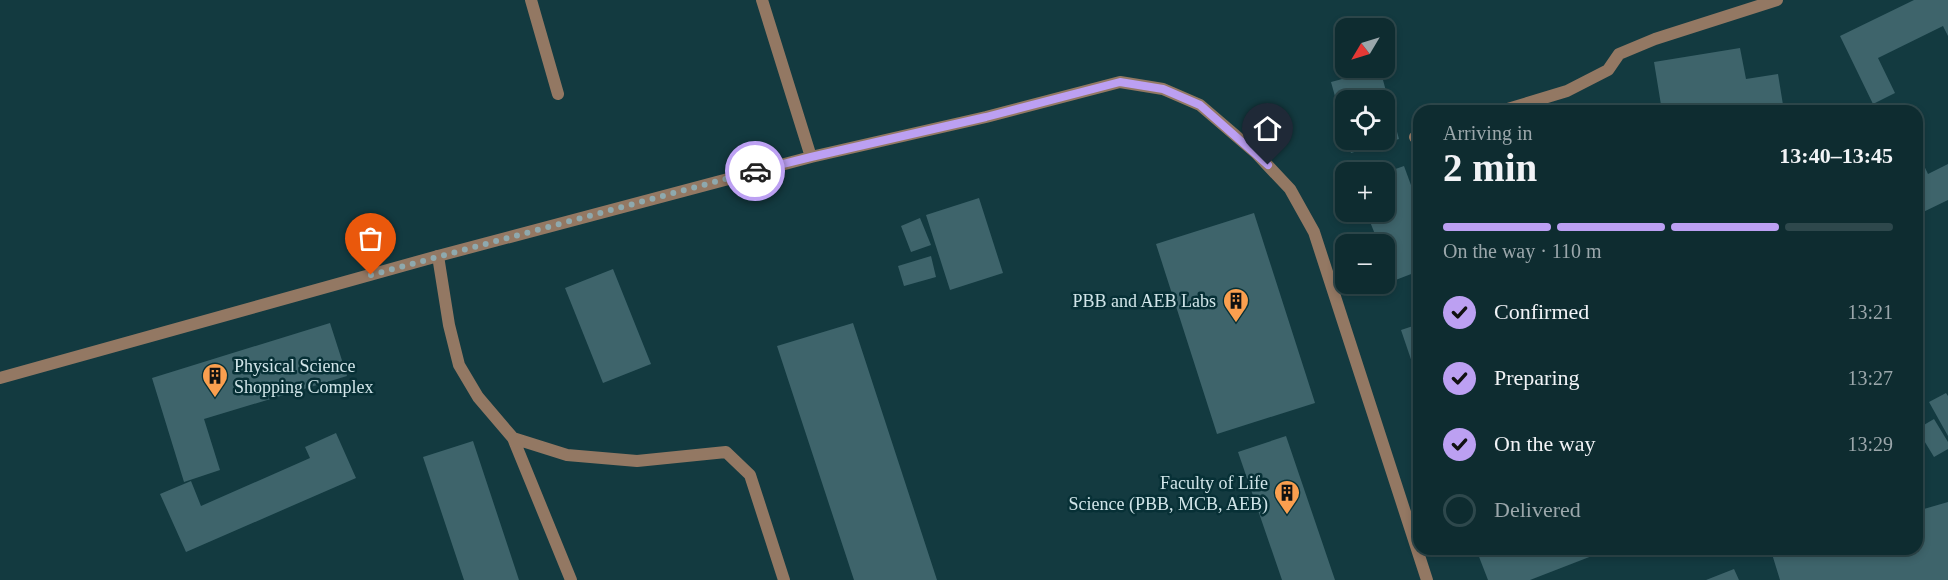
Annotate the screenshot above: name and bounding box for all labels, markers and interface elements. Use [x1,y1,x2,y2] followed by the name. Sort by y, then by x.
[1335,18,1395,78] north arrow
[1335,18,1395,294] map controls
[1335,90,1395,150] button: locate
[1242,103,1293,165] pin
[1251,112,1284,145] icon: home
[1443,122,1532,144] text: Arriving in
[725,141,785,201] courier
[1779,143,1893,168] text: 13:40–13:45
[1443,146,1537,189] text: 2 min
[739,155,772,188] icon: car
[1335,162,1395,222] button: +
[345,213,396,275] pin
[354,222,387,255] icon: bag
[1335,234,1395,294] button: −
[1443,240,1602,262] text: On the way · 110 m
[1221,286,1251,324] building icon: PBB and AEB Labs
[1072,291,1216,311] place label: PBB and AEB Labs
[1443,296,1476,329] icon: check
[1494,299,1589,324] text: Confirmed
[1847,301,1893,323] text: 13:21
[234,356,374,397] place label: Physical Science Shopping Complex
[200,361,230,399] building icon: Physical Science Shopping Complex
[1443,362,1476,395] icon: check
[1494,365,1580,390] text: Preparing
[1847,367,1893,389] text: 13:27
[1443,428,1476,461] icon: check
[1494,431,1595,456] text: On the way
[1847,433,1893,455] text: 13:29
[1068,473,1268,515] place label: Faculty of Life Science (PBB, MCB, AEB)
[1272,478,1302,516] building icon: Faculty of Life Science (PBB, MCB, AEB)
[1494,497,1581,522] text: Delivered

